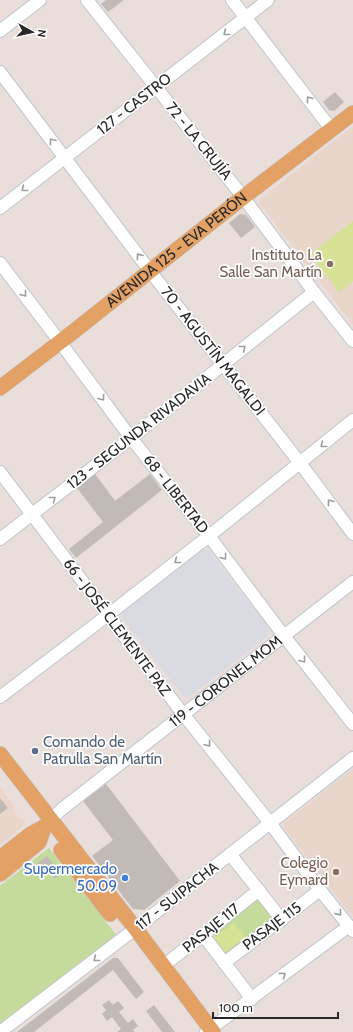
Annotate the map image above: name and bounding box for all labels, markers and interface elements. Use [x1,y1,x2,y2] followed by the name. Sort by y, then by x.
[12,12,52,52] north arrow
[224,28,231,35] one-way arrow
[34,29,49,38] text: N
[93,69,175,139] street label: 127 - CASTRO
[306,96,313,103] one-way arrow
[162,98,237,184] street label: 72 - LA CRUJÍA
[50,138,57,145] one-way arrow
[21,185,28,192] one-way arrow
[102,189,251,311] street label: AVENIDA 125 - EVA PERÓN
[220,246,323,281] place label: Instituto La Salle San Martín
[136,253,143,260] one-way arrow
[325,259,335,269] marker: Instituto La Salle San Martín
[157,282,270,419] street label: 70 - AGUSTÍN MAGALDI
[19,290,26,297] one-way arrow
[239,346,246,353] one-way arrow
[63,369,215,493] street label: 123 - SEGUNDA RIVADAVIA
[97,394,104,401] one-way arrow
[320,440,327,447] one-way arrow
[140,451,213,537] street label: 68 - LIBERTAD
[49,496,56,503] one-way arrow
[328,500,335,507] one-way arrow
[219,552,226,559] one-way arrow
[60,554,176,700] street label: 66 - JOSÉ CLEMENTE PAZ
[175,556,182,563] one-way arrow
[166,632,286,731] street label: 119 - CORONEL MOM
[298,656,305,663] one-way arrow
[43,733,162,768] place label: Comando de Patrulla San Martín
[203,740,210,747] one-way arrow
[30,746,40,756] marker: Comando de Patrulla San Martín
[279,854,328,889] place label: Colegio Eymard
[132,858,223,934] street label: 117 - SUIPACHA
[24,860,117,895] place label: Supermercado 50.09
[331,867,341,877] marker: Colegio Eymard
[120,873,130,883] marker: Supermercado 50.09
[239,898,305,954] street label: PASAJE 115
[179,899,243,956] street label: PASAJE 117
[334,909,341,916] one-way arrow
[93,954,100,961] one-way arrow
[279,973,286,980] one-way arrow
[213,994,338,1020] scale bar
[219,1000,253,1015] text: 100 m

